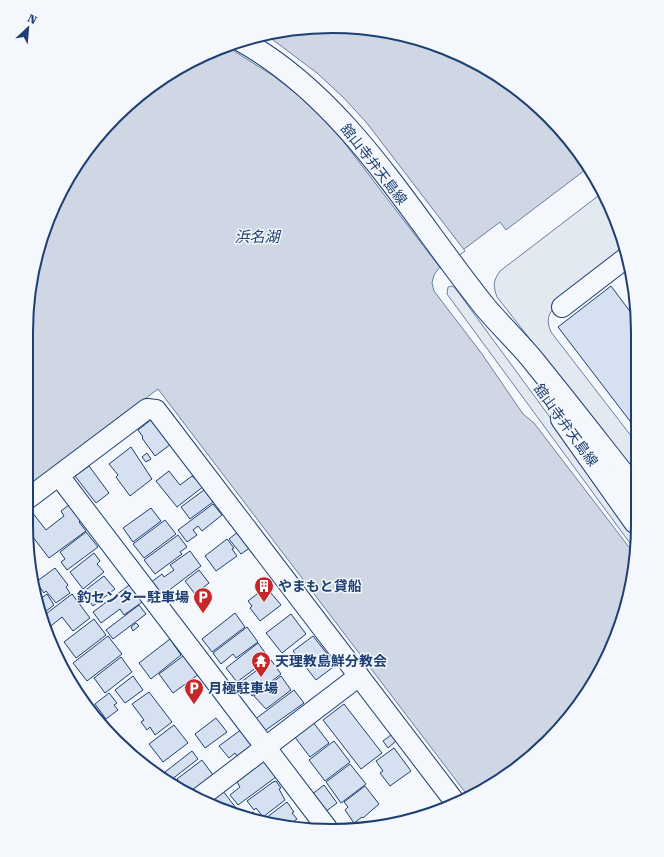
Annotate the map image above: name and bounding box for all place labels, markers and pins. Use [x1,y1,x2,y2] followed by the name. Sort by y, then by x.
[253,575,275,603] building icon: やまもと貸船
[278,578,362,594] place label: やまもと貸船
[192,586,214,614] parking icon: 釣センター駐車場
[77,589,189,605] place label: 釣センター駐車場
[250,650,272,678] temple icon: 天理教島鮮分教会
[275,653,387,669] place label: 天理教島鮮分教会
[183,677,205,705] parking icon: 月極駐車場
[208,680,278,696] place label: 月極駐車場

